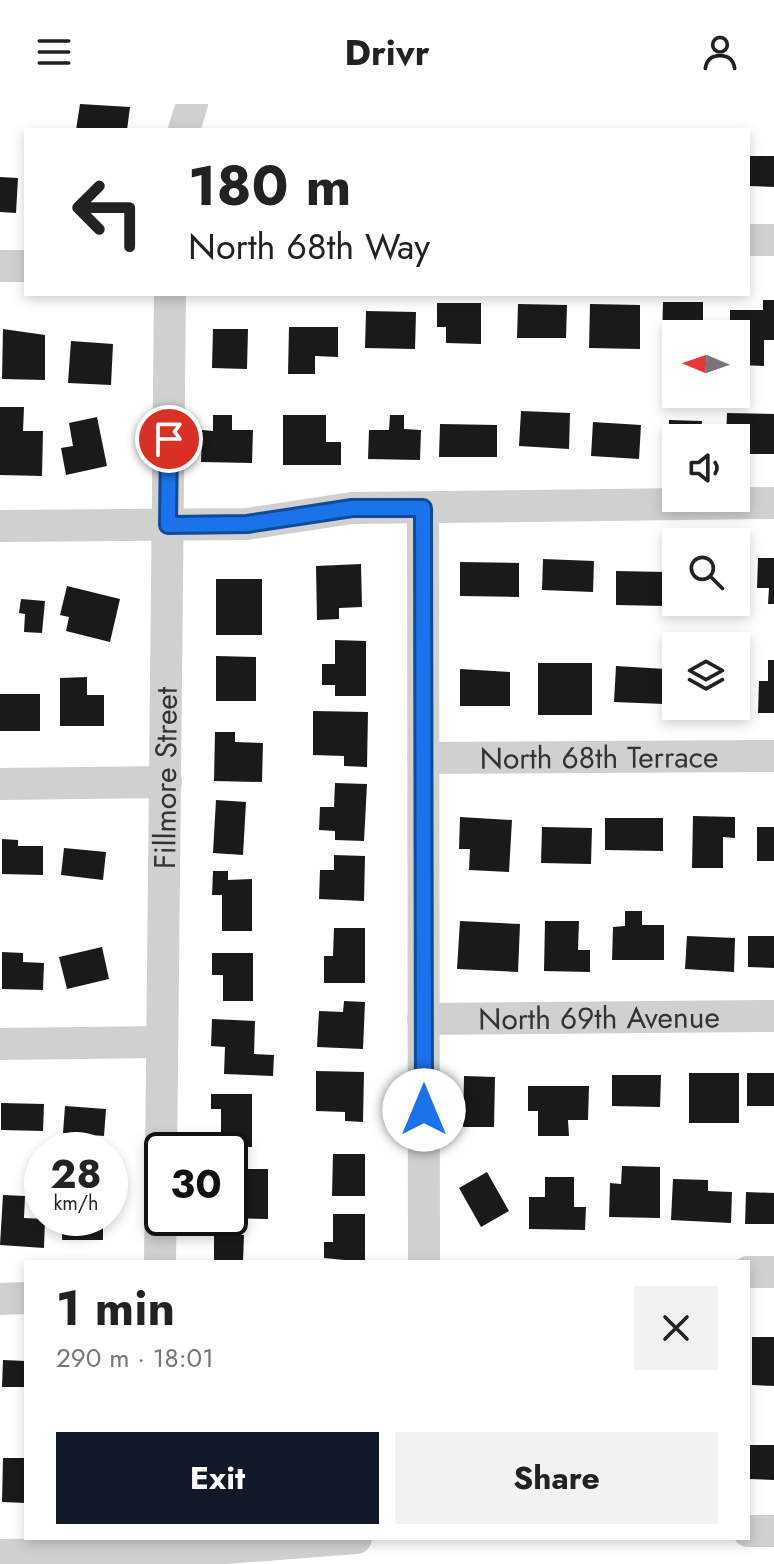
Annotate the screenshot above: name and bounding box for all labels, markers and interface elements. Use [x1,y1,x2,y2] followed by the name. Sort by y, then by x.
[345,26,429,78] text: Drivr
[32,30,76,74] icon: menu
[698,30,742,74] icon: person
[188,145,351,226] text: 180 m
[56,160,160,264] icon: left
[188,220,430,272] text: North 68th Way
[662,320,750,408] north arrow
[662,320,750,720] map controls
[135,405,203,473] pin
[147,417,191,461] icon: arrive
[662,424,750,512] button: sound
[662,528,750,616] button: search
[662,632,750,720] button: layers
[143,686,187,869] street label: Fillmore Street
[480,735,718,779] street label: North 68th Terrace
[478,995,720,1040] street label: North 69th Avenue
[382,1068,466,1152] position arrow
[144,1132,248,1236] speed limit sign: 30
[50,1145,102,1203] text: 28
[53,1189,99,1218] text: km/h
[56,1274,175,1343] text: 1 min
[634,1286,718,1370] button: close
[56,1339,214,1377] text: 290 m · 18:01
[56,1432,379,1524] button: Exit
[395,1432,718,1524] button: Share

